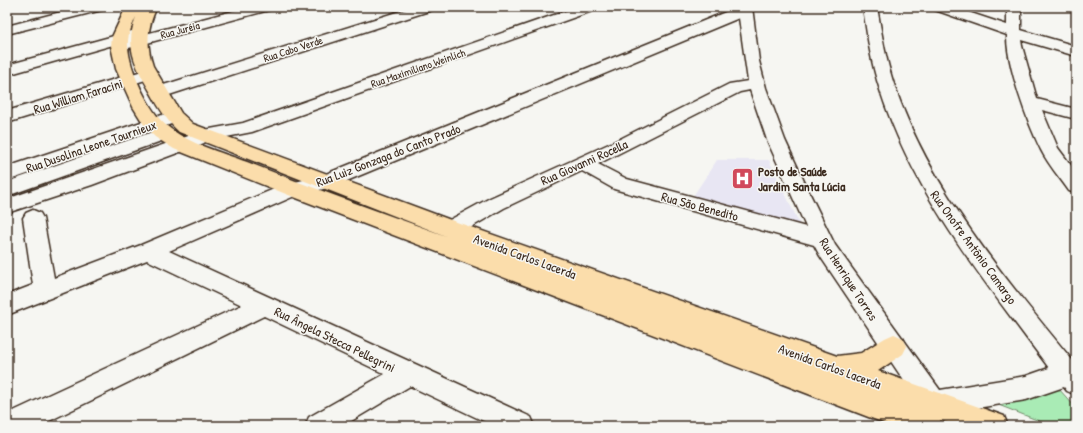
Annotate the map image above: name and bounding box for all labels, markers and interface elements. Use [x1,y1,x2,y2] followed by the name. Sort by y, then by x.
[159,18,202,42] street label: Rua Juréia
[262,33,325,65] street label: Rua Cabo Verde
[369,45,467,91] street label: Rua Maximiliano Weinlich
[31,74,125,118] street label: Rua William Faracini
[23,115,159,177] street label: Rua Dusolina Leone Tournieux
[313,119,463,191] street label: Rua Luiz Gonzaga do Canto Prado
[538,135,630,189] street label: Rua Giovanni Rocella
[758,162,846,195] place label: Posto de Saúde Jardim Santa Lúcia
[729,165,755,191] hospital icon: Posto de Saúde Jardim Santa Lúcia
[927,186,1021,308] street label: Rua Onofre Antônio Camargo
[660,187,740,225] street label: Rua São Benedito
[471,229,579,283] street label: Avenida Carlos Lacerda
[816,234,882,324] street label: Rua Henrique Torres
[272,302,398,376] street label: Rua Ângela Stecca Pellegrini
[776,339,884,393] street label: Avenida Carlos Lacerda

